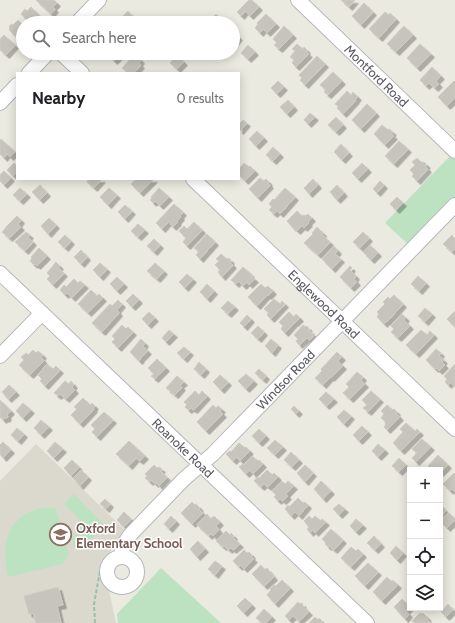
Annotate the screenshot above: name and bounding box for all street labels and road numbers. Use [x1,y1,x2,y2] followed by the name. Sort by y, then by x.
[341,41,412,110] street label: Montford Road
[285,266,363,342] street label: Englewood Road
[253,346,318,413] street label: Windsor Road
[149,415,217,481] street label: Roanoke Road

